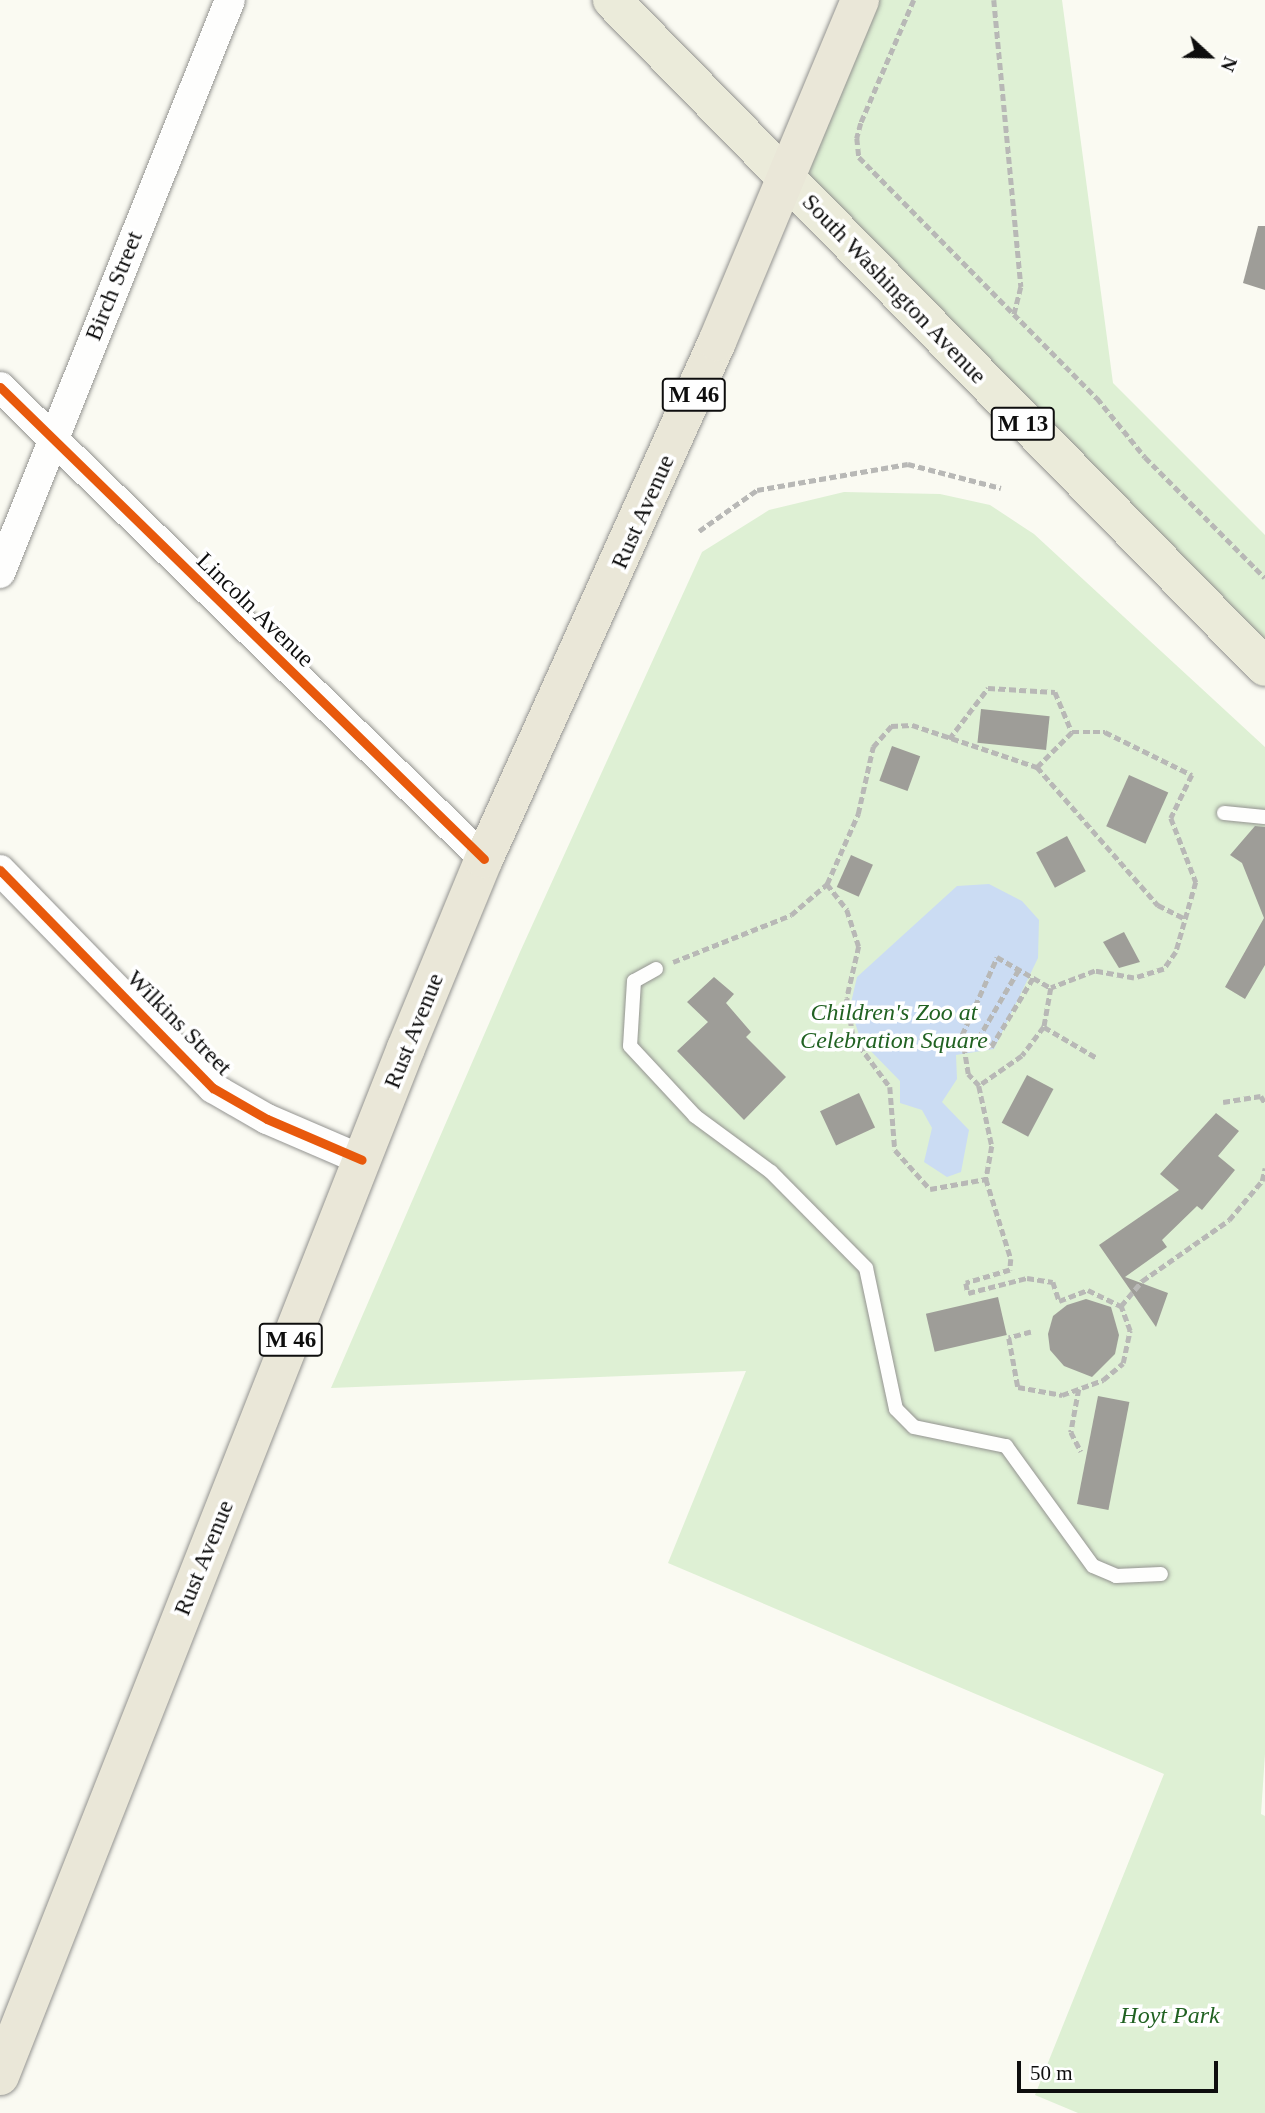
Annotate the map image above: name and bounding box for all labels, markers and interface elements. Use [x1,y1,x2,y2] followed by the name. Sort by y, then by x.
[1174,21,1244,91] north arrow
[1217,54,1241,74] text: N
[795,187,993,391] street label: South Washington Avenue
[79,227,149,345] street label: Birch Street
[661,376,727,414] road number: M 46
[990,404,1056,444] road number: M 13
[605,450,681,574] street label: Rust Avenue
[190,546,320,674] street label: Lincoln Avenue
[120,964,238,1082] street label: Wilkins Street
[378,969,450,1093] street label: Rust Avenue
[800,999,988,1055] park label: Children's Zoo at Celebration Square
[258,1320,324,1359] road number: M 46
[168,1496,240,1620] street label: Rust Avenue
[1120,2002,1220,2030] park label: Hoyt Park
[1020,2046,1221,2090] scale bar
[1030,2061,1073,2085] text: 50 m

